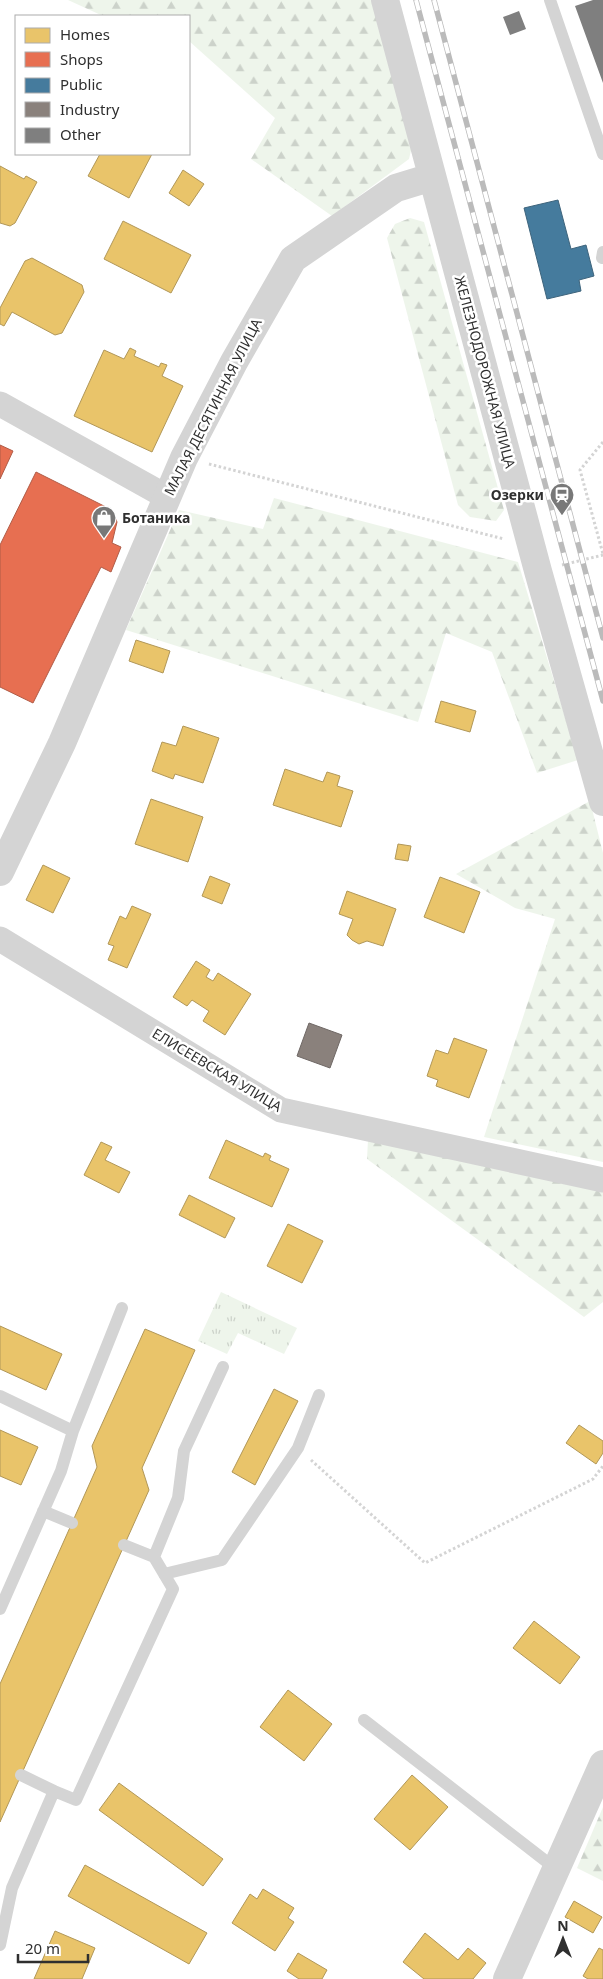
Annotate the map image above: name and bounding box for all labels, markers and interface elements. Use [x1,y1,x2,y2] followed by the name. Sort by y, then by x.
[15,15,190,155] legend
[60,24,110,44] text: Homes
[60,49,103,69] text: Shops
[60,74,103,94] text: Public
[60,99,120,119] text: Industry
[60,124,101,144] text: Other
[451,274,520,470] street label: ЖЕЛЕЗНОДОРОЖНАЯ УЛИЦА
[159,315,266,499] street label: МАЛАЯ ДЕСЯТИННАЯ УЛИЦА
[549,482,575,516] station icon: Озерки
[491,485,544,504] place label: Озерки
[91,505,117,539] shop icon: Ботаника
[122,508,190,527] place label: Ботаника
[149,1023,286,1116] street label: ЕЛИСЕЕВСКАЯ УЛИЦА
[538,1914,588,1964] north arrow
[557,1916,569,1935] text: N
[18,1932,88,1964] scale bar
[25,1938,60,1958] text: 20 m

